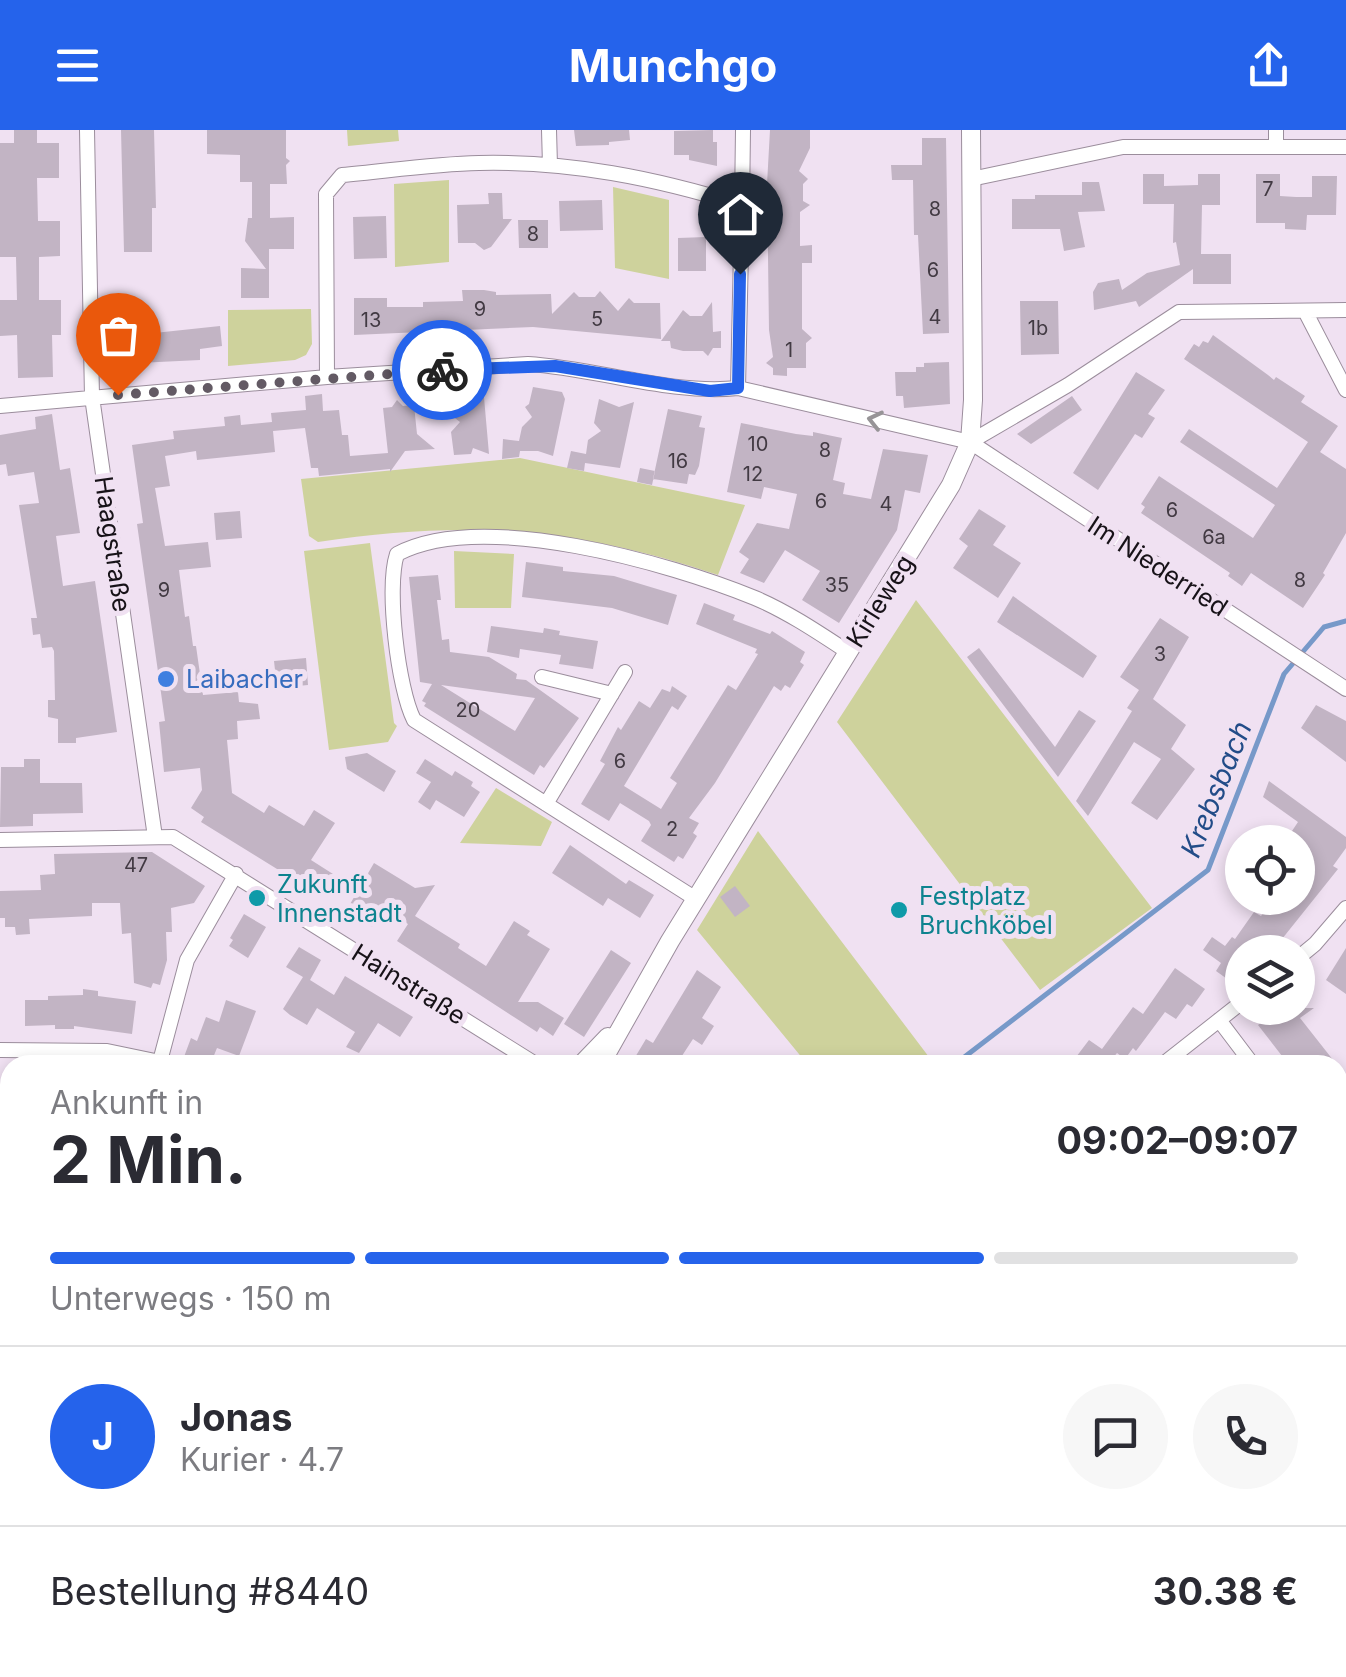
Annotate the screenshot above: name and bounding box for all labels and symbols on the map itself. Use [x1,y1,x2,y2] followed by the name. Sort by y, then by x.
[698,172,783,275] pin
[1262,177,1274,201] house number: 7
[929,197,941,221] house number: 8
[527,222,539,246] house number: 8
[927,258,939,282] house number: 6
[76,293,161,396] pin
[474,297,486,321] house number: 9
[929,305,941,329] house number: 4
[591,307,603,331] house number: 5
[361,308,381,332] house number: 13
[1028,316,1048,340] house number: 1b
[392,320,492,420] courier
[785,338,793,362] house number: 1
[867,411,884,432] one-way arrow
[748,432,768,456] house number: 10
[819,438,831,462] house number: 8
[668,449,688,473] house number: 16
[743,462,763,486] house number: 12
[89,474,137,614] street label: Haagstraße
[815,489,827,513] house number: 6
[880,492,892,516] house number: 4
[1166,498,1178,522] house number: 6
[1083,510,1233,622] street label: Im Niederried
[1202,525,1226,549] house number: 6a
[840,549,920,653] street label: Kirleweg
[1294,568,1306,592] house number: 8
[825,573,849,597] house number: 35
[158,578,170,602] house number: 9
[1154,642,1166,666] house number: 3
[186,664,303,694] place label: Laibacher
[155,668,177,690] marker: Laibacher
[456,698,480,722] house number: 20
[1173,716,1259,862] water label: Krebsbach
[614,749,626,773] house number: 6
[666,817,678,841] house number: 2
[124,853,148,877] house number: 47
[277,869,402,928] place label: Zukunft Innenstadt
[919,881,1053,940] place label: Festplatz Bruchköbel
[246,887,268,909] marker: Zukunft Innenstadt
[888,899,910,921] marker: Festplatz Bruchköbel
[347,937,471,1031] street label: Hainstraße

